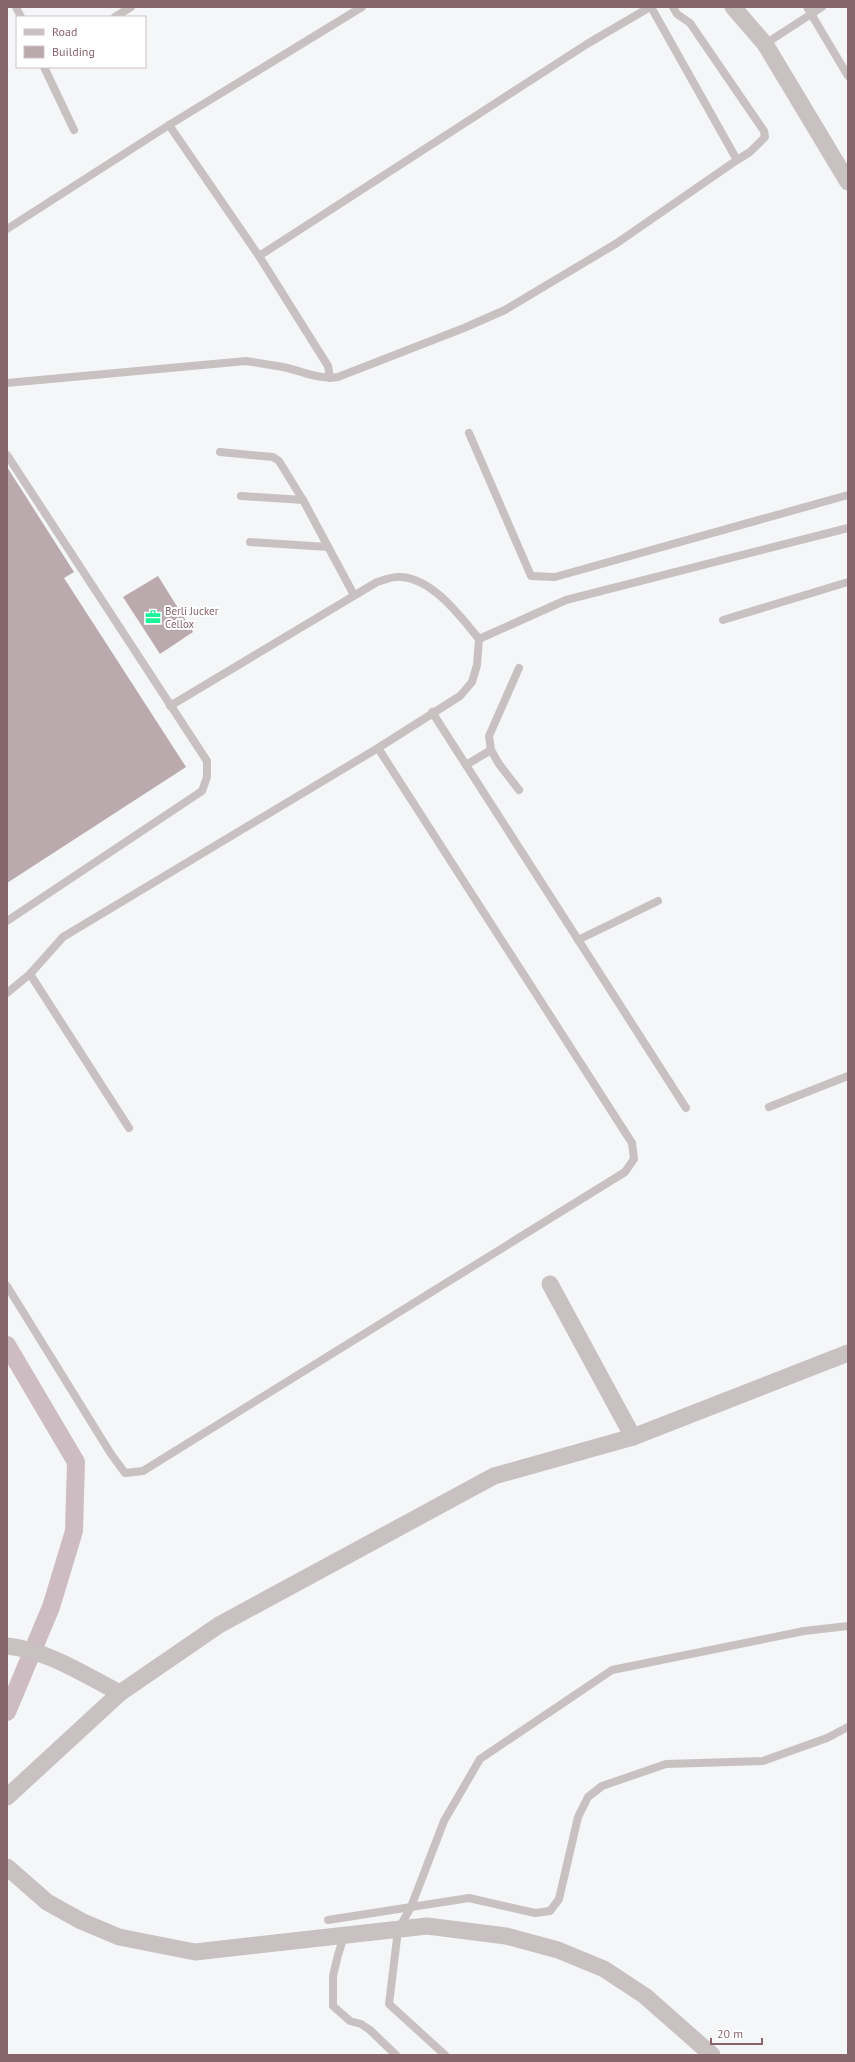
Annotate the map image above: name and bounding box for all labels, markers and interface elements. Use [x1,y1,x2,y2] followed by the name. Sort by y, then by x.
[16,16,146,68] legend
[52,24,77,39] text: Road
[52,44,95,59] text: Building
[165,604,219,631] place label: Berli Jucker Cellox
[144,608,162,626] office icon: Berli Jucker Cellox
[711,2020,762,2046] scale bar
[717,2026,743,2041] text: 20 m

